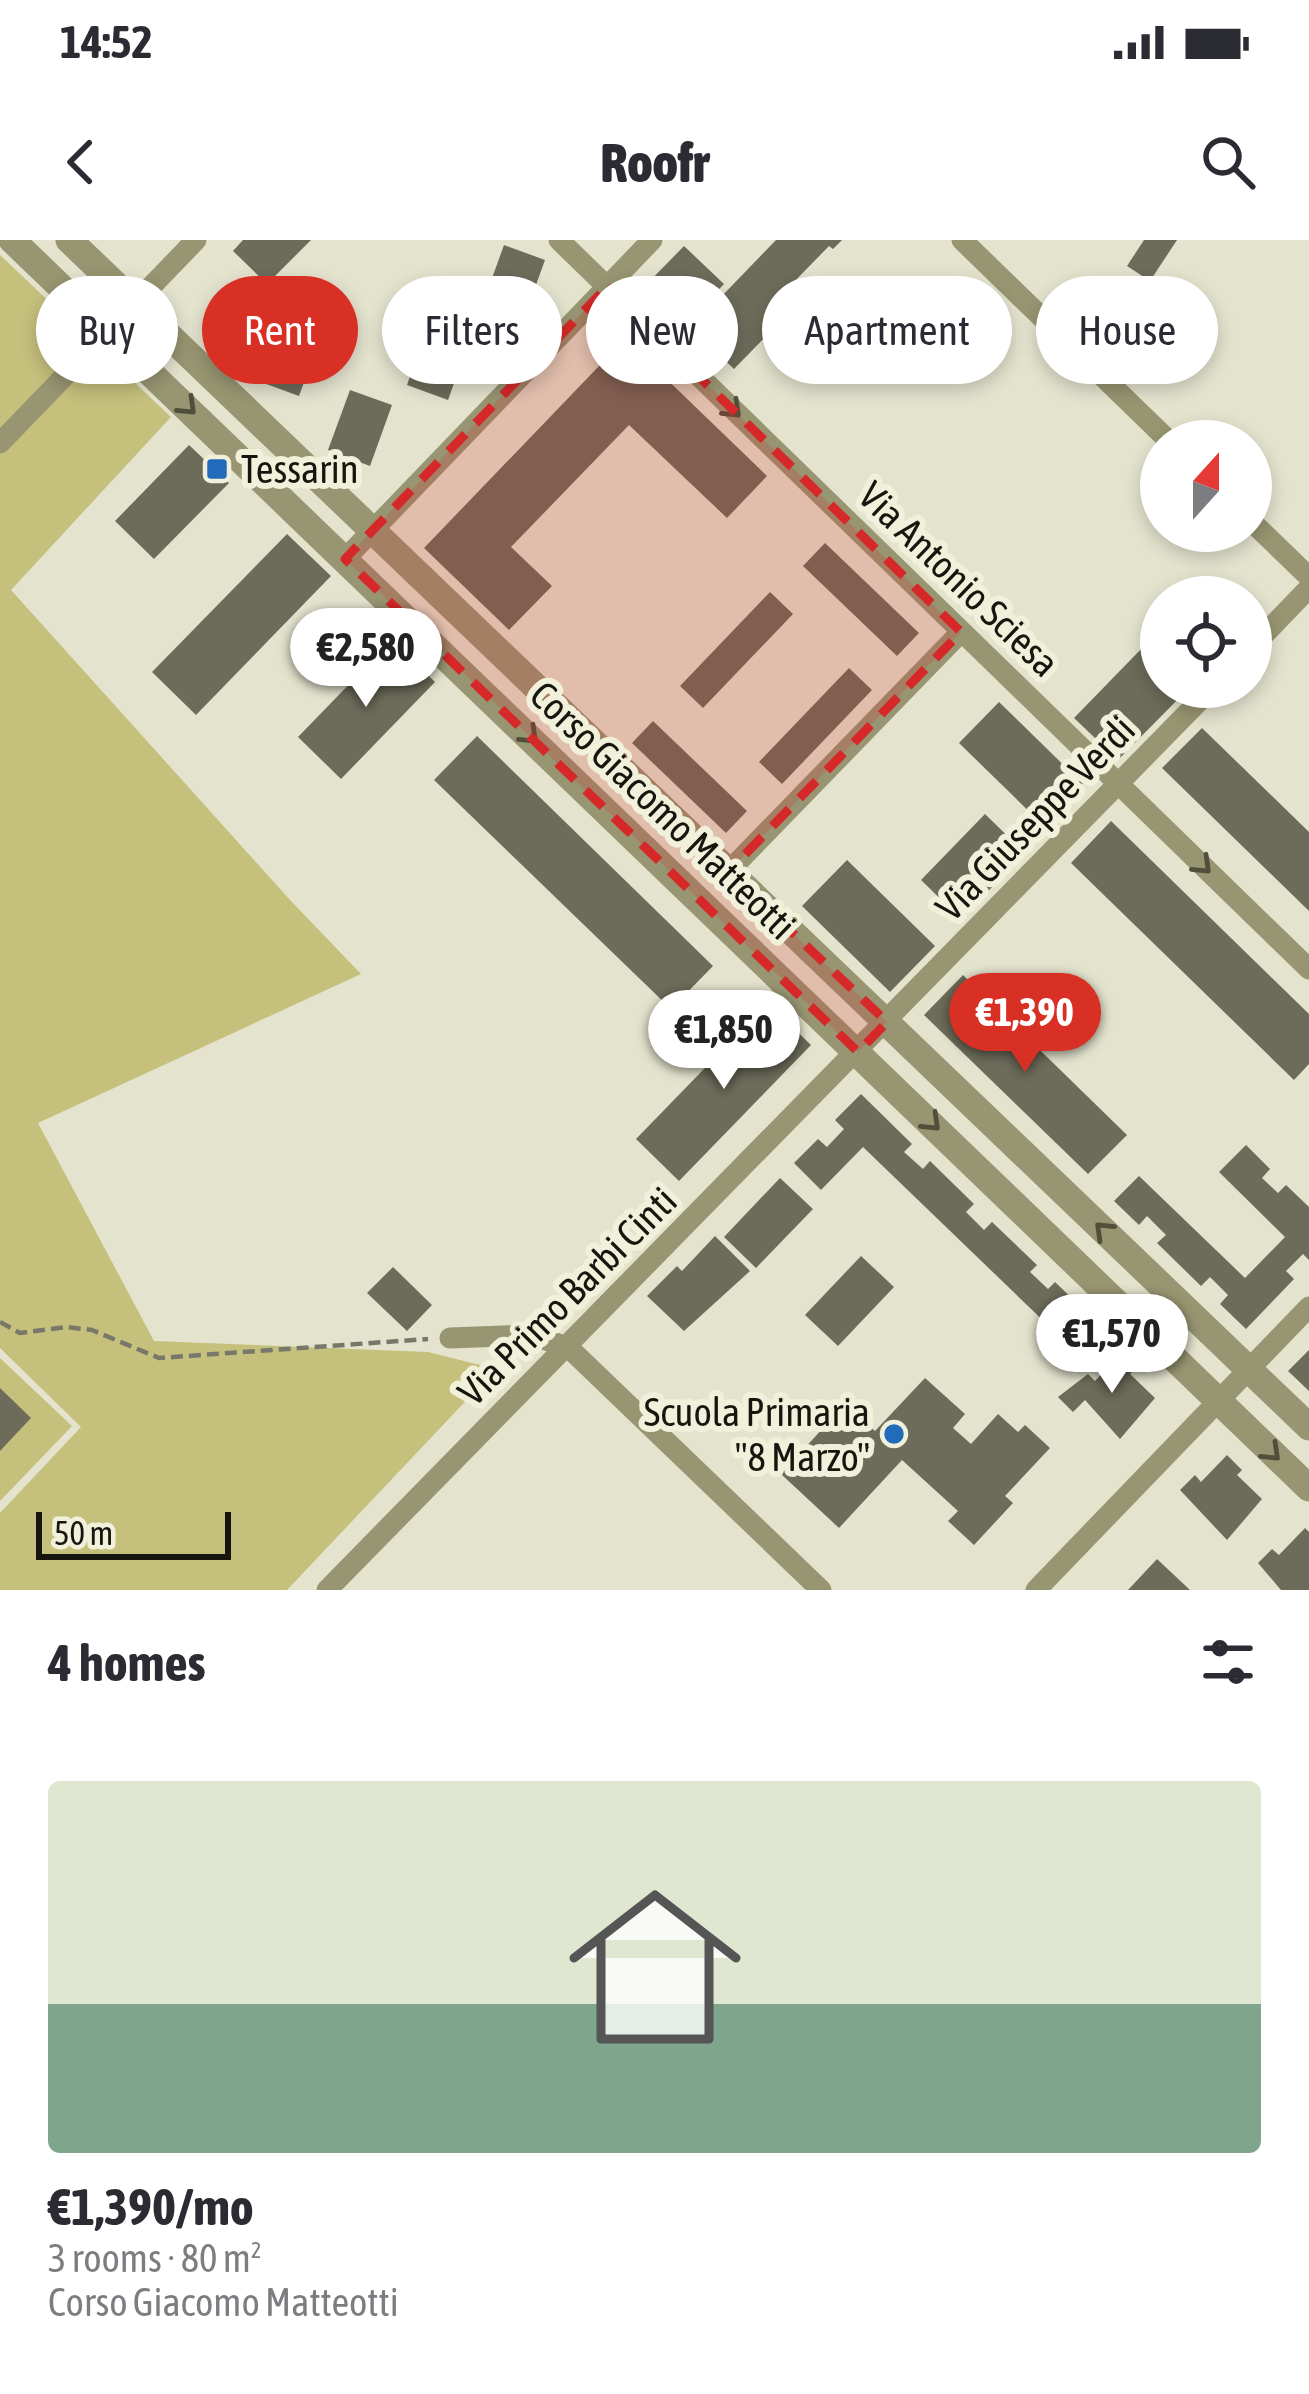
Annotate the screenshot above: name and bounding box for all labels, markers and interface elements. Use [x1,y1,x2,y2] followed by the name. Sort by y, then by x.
[60,16,153,68] text: 14:52
[48,129,114,195] icon: back
[1195,129,1261,195] icon: search
[600,132,709,193] text: Roofr
[36,276,178,384] chip: Buy
[202,276,358,384] chip: Rent
[382,276,562,384] chip: Filters
[586,276,738,384] chip: New
[762,276,1012,384] chip: Apartment
[1036,276,1218,384] chip: House
[174,393,196,415] one-way arrow
[719,396,741,418] one-way arrow
[1140,420,1272,552] north arrow
[1140,420,1272,708] map controls
[241,447,359,491] place label: Tessarin
[204,456,230,482] marker: Tessarin
[850,473,1068,685] street label: Via Antonio Sciesa
[1140,576,1272,708] button: locate
[268,608,464,710] pin: €2,580
[317,625,415,669] text: €2,580
[522,672,804,948] street label: Corso Giacomo Matteotti
[927,707,1143,929] street label: Via Giuseppe Verdi
[516,722,537,744] one-way arrow
[1189,852,1211,874] one-way arrow
[927,973,1123,1075] pin: €1,390
[626,990,822,1092] pin: €1,850
[976,990,1074,1034] text: €1,390
[675,1007,773,1051] text: €1,850
[918,1109,940,1131] one-way arrow
[449,1178,685,1414] street label: Via Primo Barbi Cinti
[1096,1223,1117,1245] one-way arrow
[1014,1294,1210,1396] pin: €1,570
[1063,1311,1161,1355] text: €1,570
[644,1390,870,1479] place label: Scuola Primaria "8 Marzo"
[881,1421,907,1447] marker: Scuola Primaria "8 Marzo"
[1258,1438,1280,1460] one-way arrow
[36,1506,231,1559] scale bar
[54,1514,113,1552] text: 50 m
[1195,1629,1261,1695] icon: filters
[48,1633,206,1692] text: 4 homes
[547,1859,763,2075] icon: home
[48,2177,254,2236] text: €1,390/mo
[48,2236,262,2280] text: 3 rooms · 80 m²
[48,2280,399,2324] text: Corso Giacomo Matteotti

